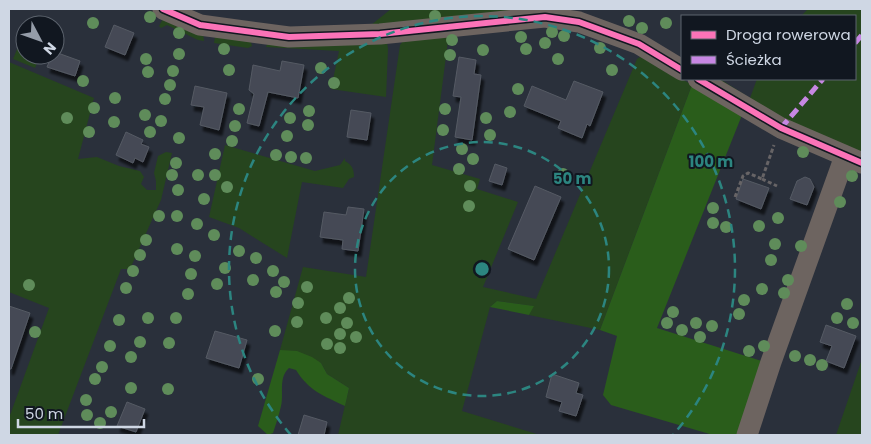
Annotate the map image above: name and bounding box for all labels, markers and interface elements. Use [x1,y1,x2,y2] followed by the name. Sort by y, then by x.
[15,15,65,65] north arrow
[681,15,856,80] legend
[726,24,851,45] text: Droga rowerowa
[39,38,61,59] text: N
[726,49,782,70] text: Ścieżka
[689,151,733,172] text: 100 m
[553,168,591,189] text: 50 m
[473,260,491,278] centre of rings
[18,396,144,428] scale bar
[25,403,63,424] text: 50 m

